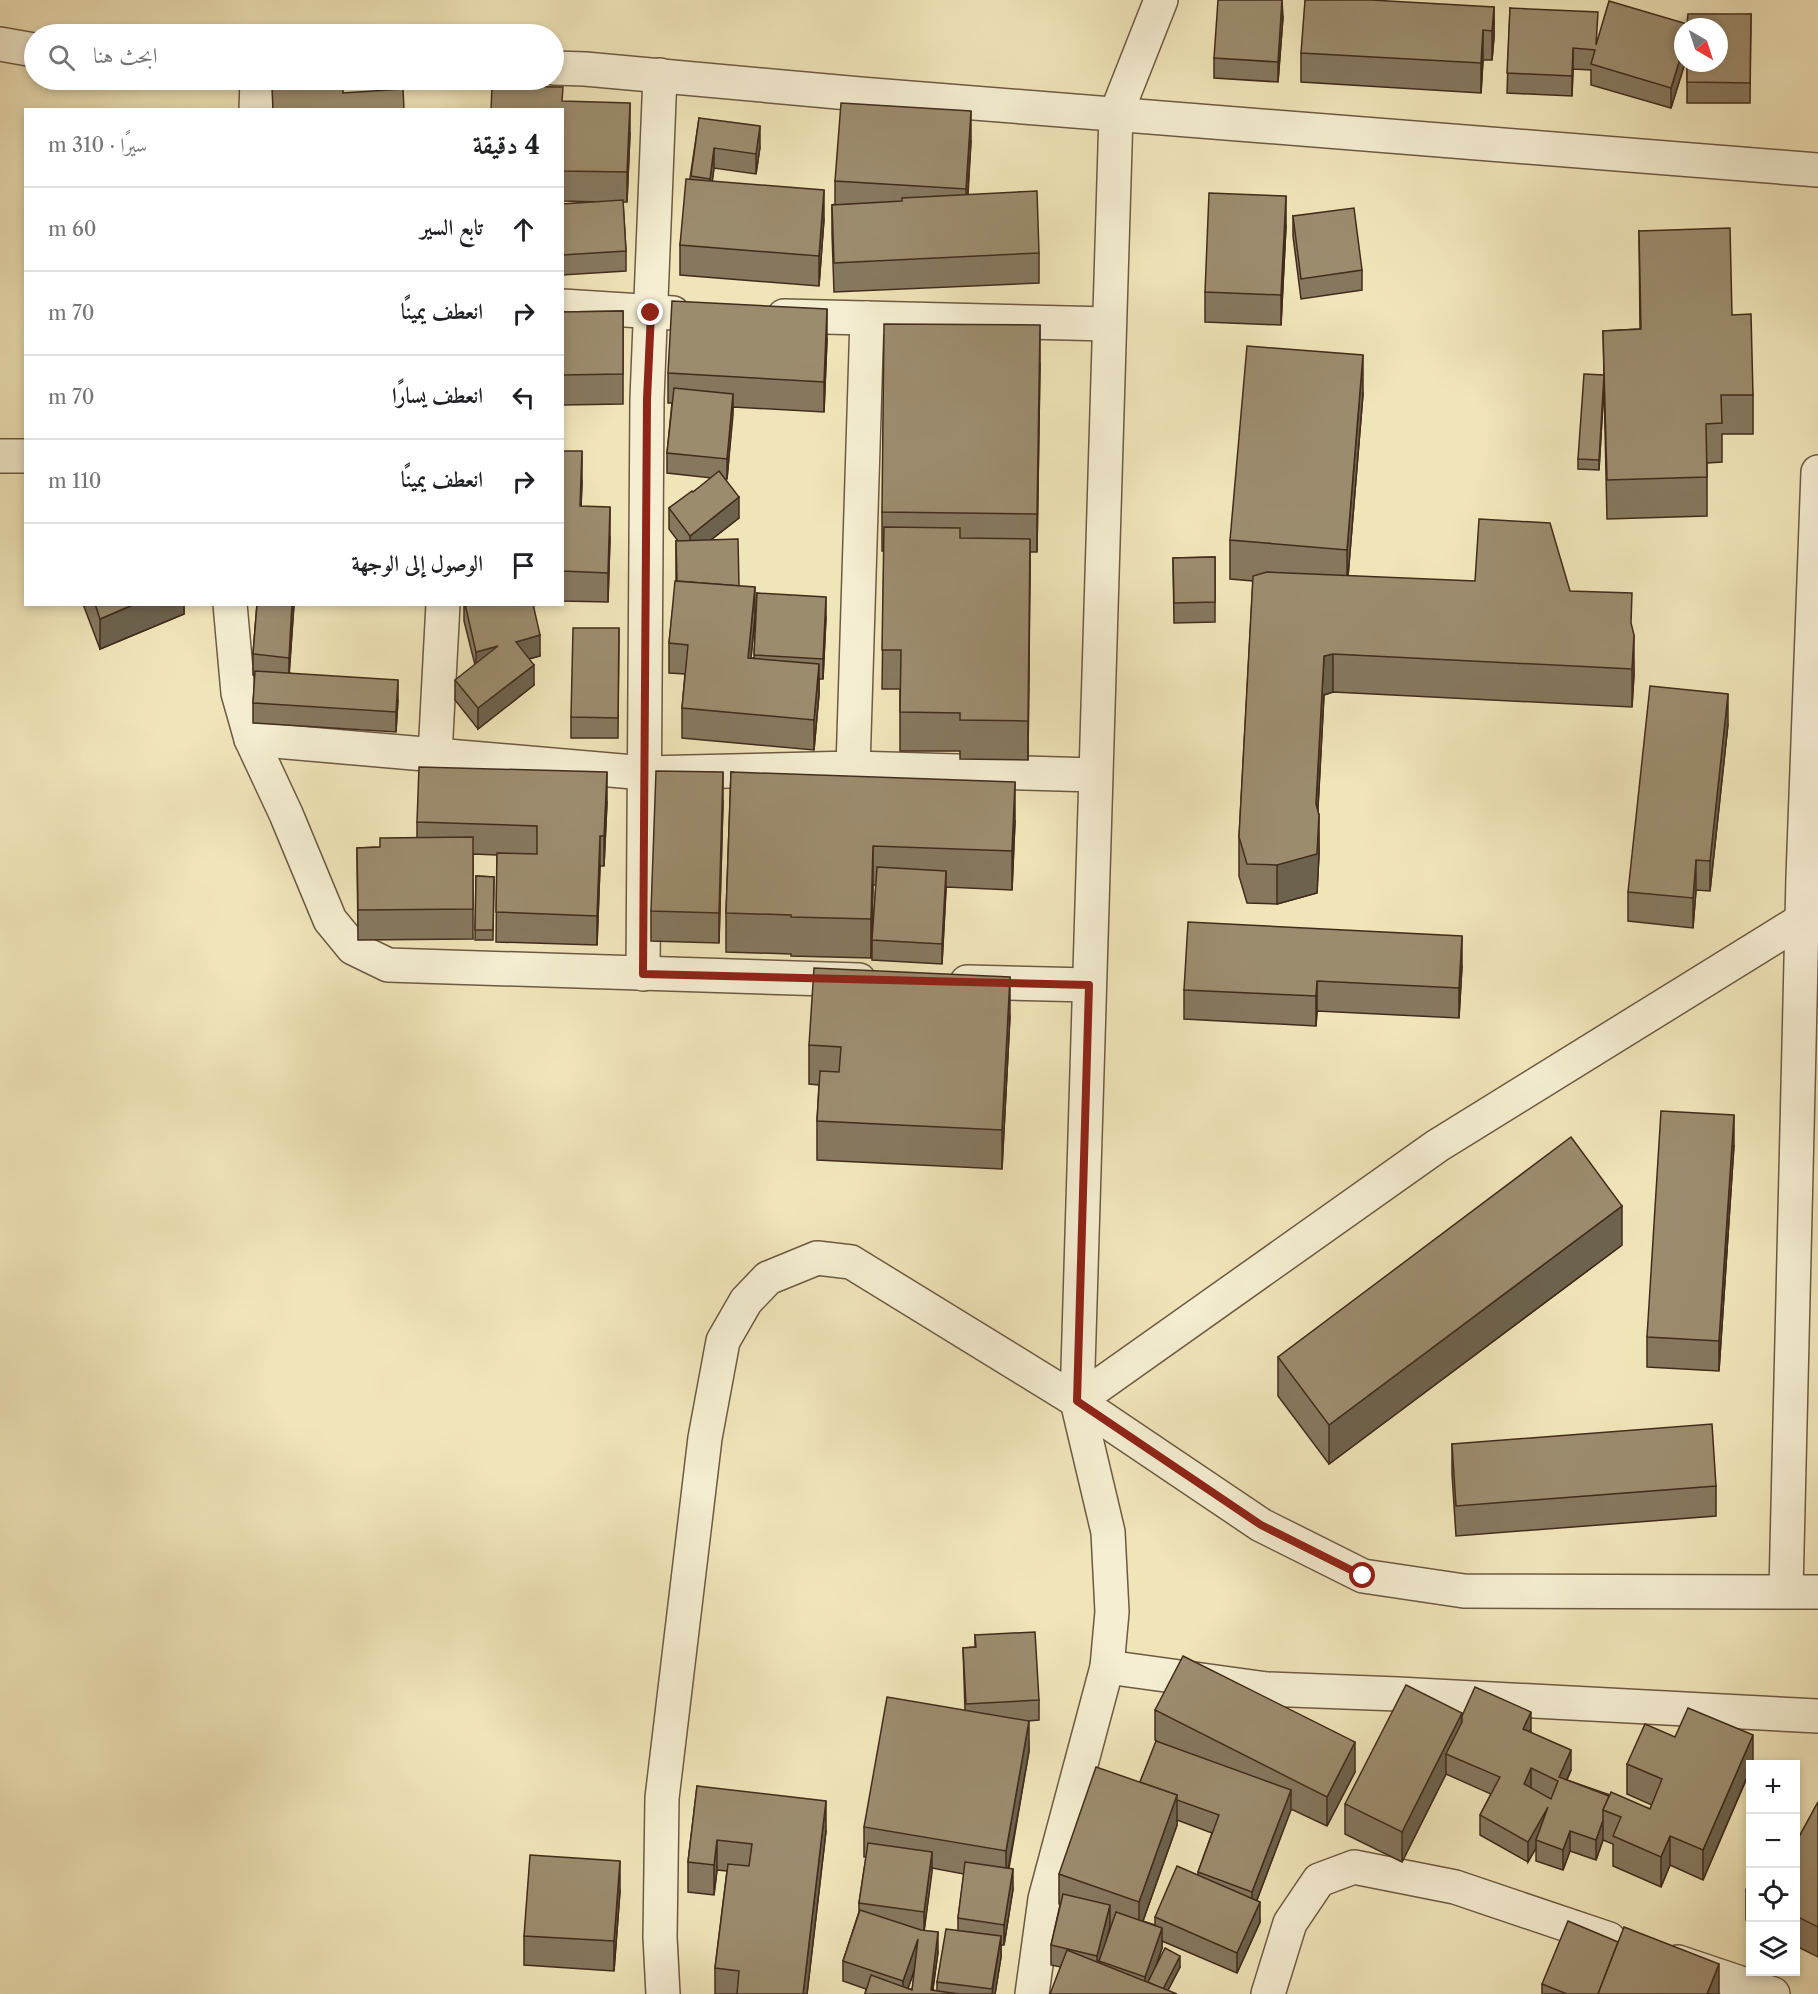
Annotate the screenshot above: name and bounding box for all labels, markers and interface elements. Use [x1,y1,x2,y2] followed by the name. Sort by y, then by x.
[1674,18,1728,72] north arrow
[24,24,564,90] search box
[45,41,78,74] icon: search
[93,42,158,69] text: ابحث هنا
[473,129,540,161] text: 4 دقيقة
[48,133,147,157] text: سيرًا · 310 m
[507,213,540,246] icon: ahead
[420,214,483,241] text: تابع السير
[48,217,96,241] text: 60 m
[507,297,540,330] icon: right
[401,298,483,325] text: انعطف يمينًا
[637,299,663,325] route end
[48,301,95,325] text: 70 m
[507,381,540,414] icon: left
[392,382,483,409] text: انعطف يسارًا
[48,385,95,409] text: 70 m
[507,465,540,498] icon: right
[401,466,483,493] text: انعطف يمينًا
[48,469,101,493] text: 110 m
[507,549,540,582] icon: arrive
[351,550,483,577] text: الوصول إلى الوجهة
[1349,1562,1375,1588] route start
[1746,1760,1800,1976] map controls
[1746,1760,1800,1814] button: +
[1746,1814,1800,1868] button: −
[1746,1868,1800,1922] button: locate
[1746,1922,1800,1976] button: layers

